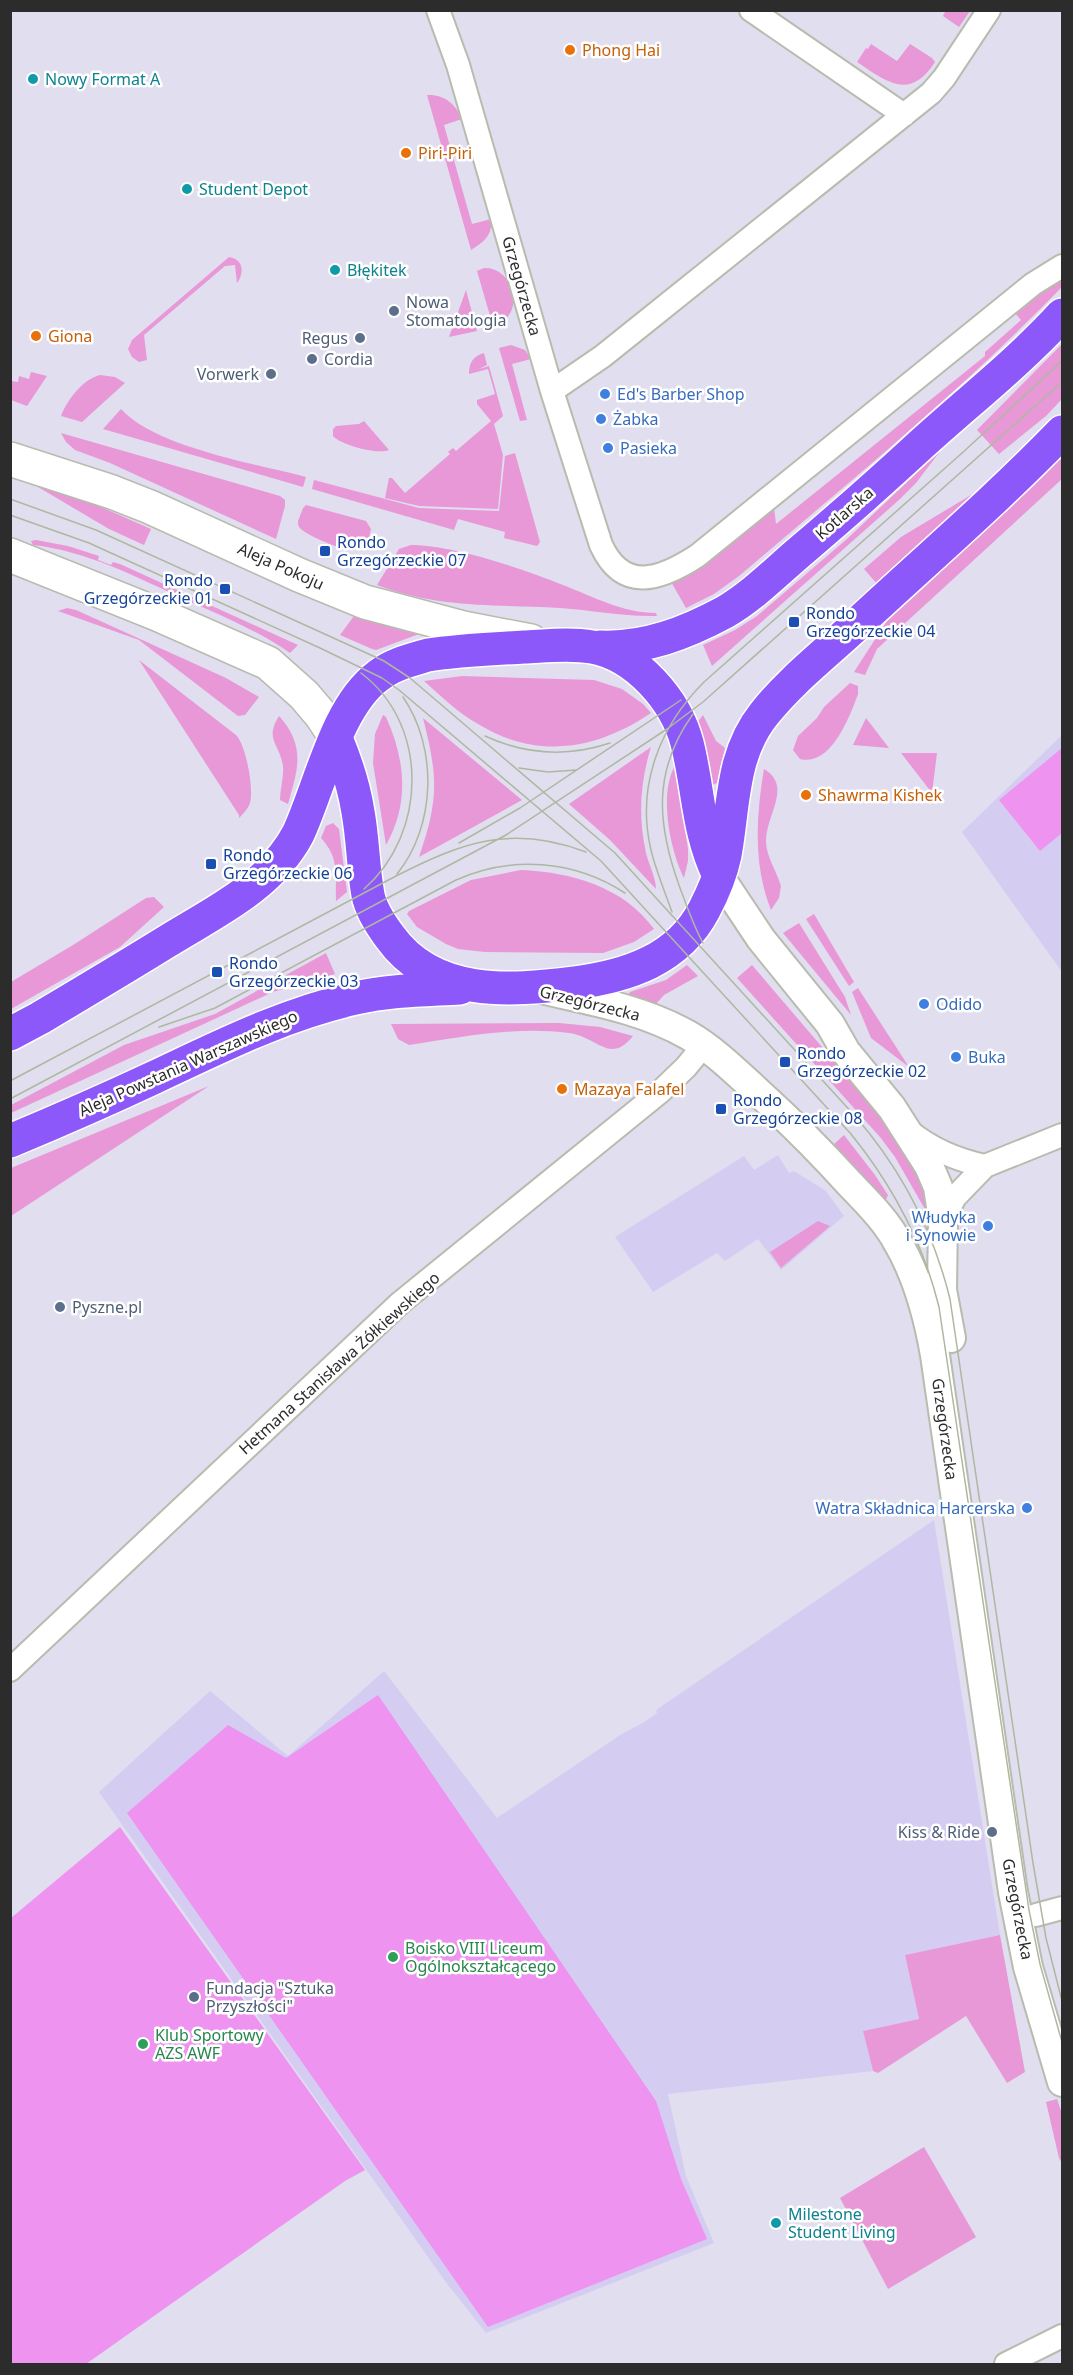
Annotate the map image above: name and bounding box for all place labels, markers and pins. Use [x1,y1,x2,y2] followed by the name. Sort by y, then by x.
[582,39,660,61] place label: Phong Hai
[563,43,577,57] marker: Phong Hai
[45,68,161,90] place label: Nowy Format A
[26,72,40,86] marker: Nowy Format A
[418,142,472,164] place label: Piri-Piri
[399,146,413,160] marker: Piri-Piri
[199,178,308,200] place label: Student Depot
[180,182,194,196] marker: Student Depot
[347,259,407,281] place label: Błękitek
[328,263,342,277] marker: Błękitek
[406,291,506,331] place label: Nowa Stomatologia
[387,304,401,318] marker: Nowa Stomatologia
[48,325,92,347] place label: Giona
[302,327,348,349] place label: Regus
[29,329,43,343] marker: Giona
[353,331,367,345] marker: Regus
[324,348,373,370] place label: Cordia
[305,352,319,366] marker: Cordia
[197,363,259,385] place label: Vorwerk
[264,367,278,381] marker: Vorwerk
[617,383,745,405] place label: Ed's Barber Shop
[598,387,612,401] marker: Ed's Barber Shop
[613,408,659,430] place label: Żabka
[594,412,608,426] marker: Żabka
[620,437,677,459] place label: Pasieka
[601,441,615,455] marker: Pasieka
[337,531,466,571] place label: Rondo Grzegórzeckie 07
[318,544,332,558] marker: Rondo Grzegórzeckie 07
[84,569,213,609] place label: Rondo Grzegórzeckie 01
[218,582,232,596] marker: Rondo Grzegórzeckie 01
[806,602,935,642] place label: Rondo Grzegórzeckie 04
[787,615,801,629] marker: Rondo Grzegórzeckie 04
[818,784,943,806] place label: Shawrma Kishek
[799,788,813,802] marker: Shawrma Kishek
[223,844,352,884] place label: Rondo Grzegórzeckie 06
[204,857,218,871] marker: Rondo Grzegórzeckie 06
[229,952,358,992] place label: Rondo Grzegórzeckie 03
[210,965,224,979] marker: Rondo Grzegórzeckie 03
[936,993,982,1015] place label: Odido
[917,997,931,1011] marker: Odido
[797,1042,926,1082] place label: Rondo Grzegórzeckie 02
[968,1046,1006,1068] place label: Buka
[949,1050,963,1064] marker: Buka
[778,1055,792,1069] marker: Rondo Grzegórzeckie 02
[574,1078,684,1100] place label: Mazaya Falafel
[555,1082,569,1096] marker: Mazaya Falafel
[733,1089,862,1129] place label: Rondo Grzegórzeckie 08
[714,1102,728,1116] marker: Rondo Grzegórzeckie 08
[906,1206,976,1246] place label: Włudyka i Synowie
[981,1219,995,1233] marker: Włudyka i Synowie
[72,1296,142,1318] place label: Pyszne.pl
[53,1300,67,1314] marker: Pyszne.pl
[816,1497,1015,1519] place label: Watra Składnica Harcerska
[1020,1501,1034,1515] marker: Watra Składnica Harcerska
[898,1821,980,1843] place label: Kiss & Ride
[985,1825,999,1839] marker: Kiss & Ride
[405,1937,556,1977] place label: Boisko VIII Liceum Ogólnokształcącego
[386,1950,400,1964] marker: Boisko VIII Liceum Ogólnokształcącego
[206,1977,334,2017] place label: Fundacja "Sztuka Przyszłości"
[187,1990,201,2004] marker: Fundacja "Sztuka Przyszłości"
[155,2024,265,2064] place label: Klub Sportowy AZS AWF
[136,2037,150,2051] marker: Klub Sportowy AZS AWF
[788,2203,896,2243] place label: Milestone Student Living
[769,2216,783,2230] marker: Milestone Student Living

